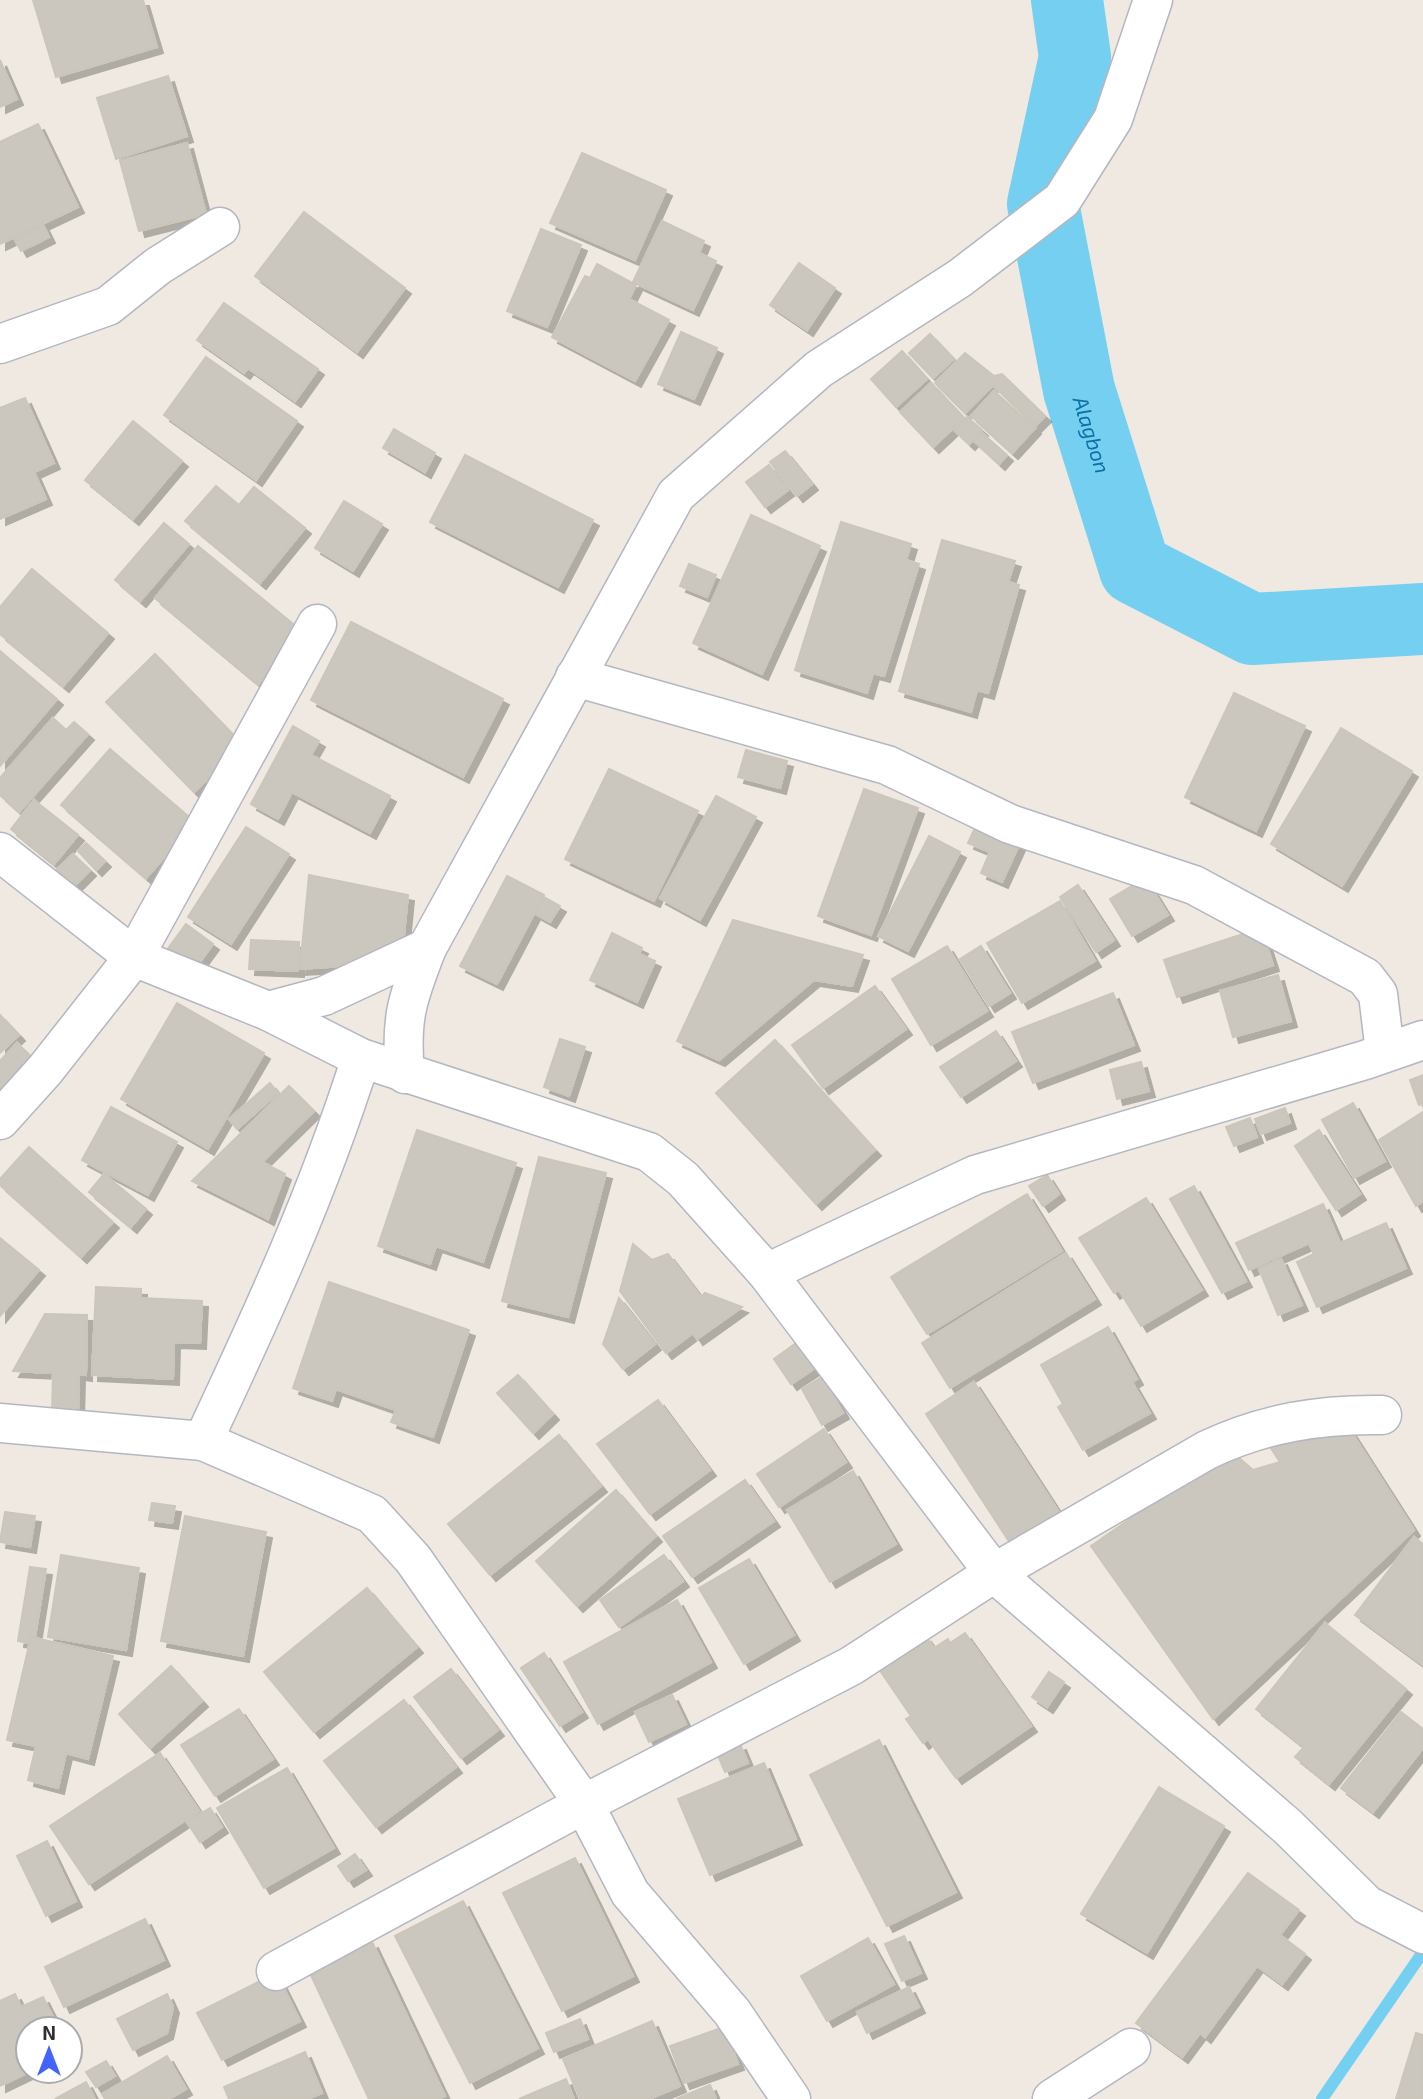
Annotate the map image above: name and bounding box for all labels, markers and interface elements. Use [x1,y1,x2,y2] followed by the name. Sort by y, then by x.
[1069,392,1117,476] water label: Alagbon
[14,2015,84,2085] north arrow
[42,2021,56,2044] text: N

